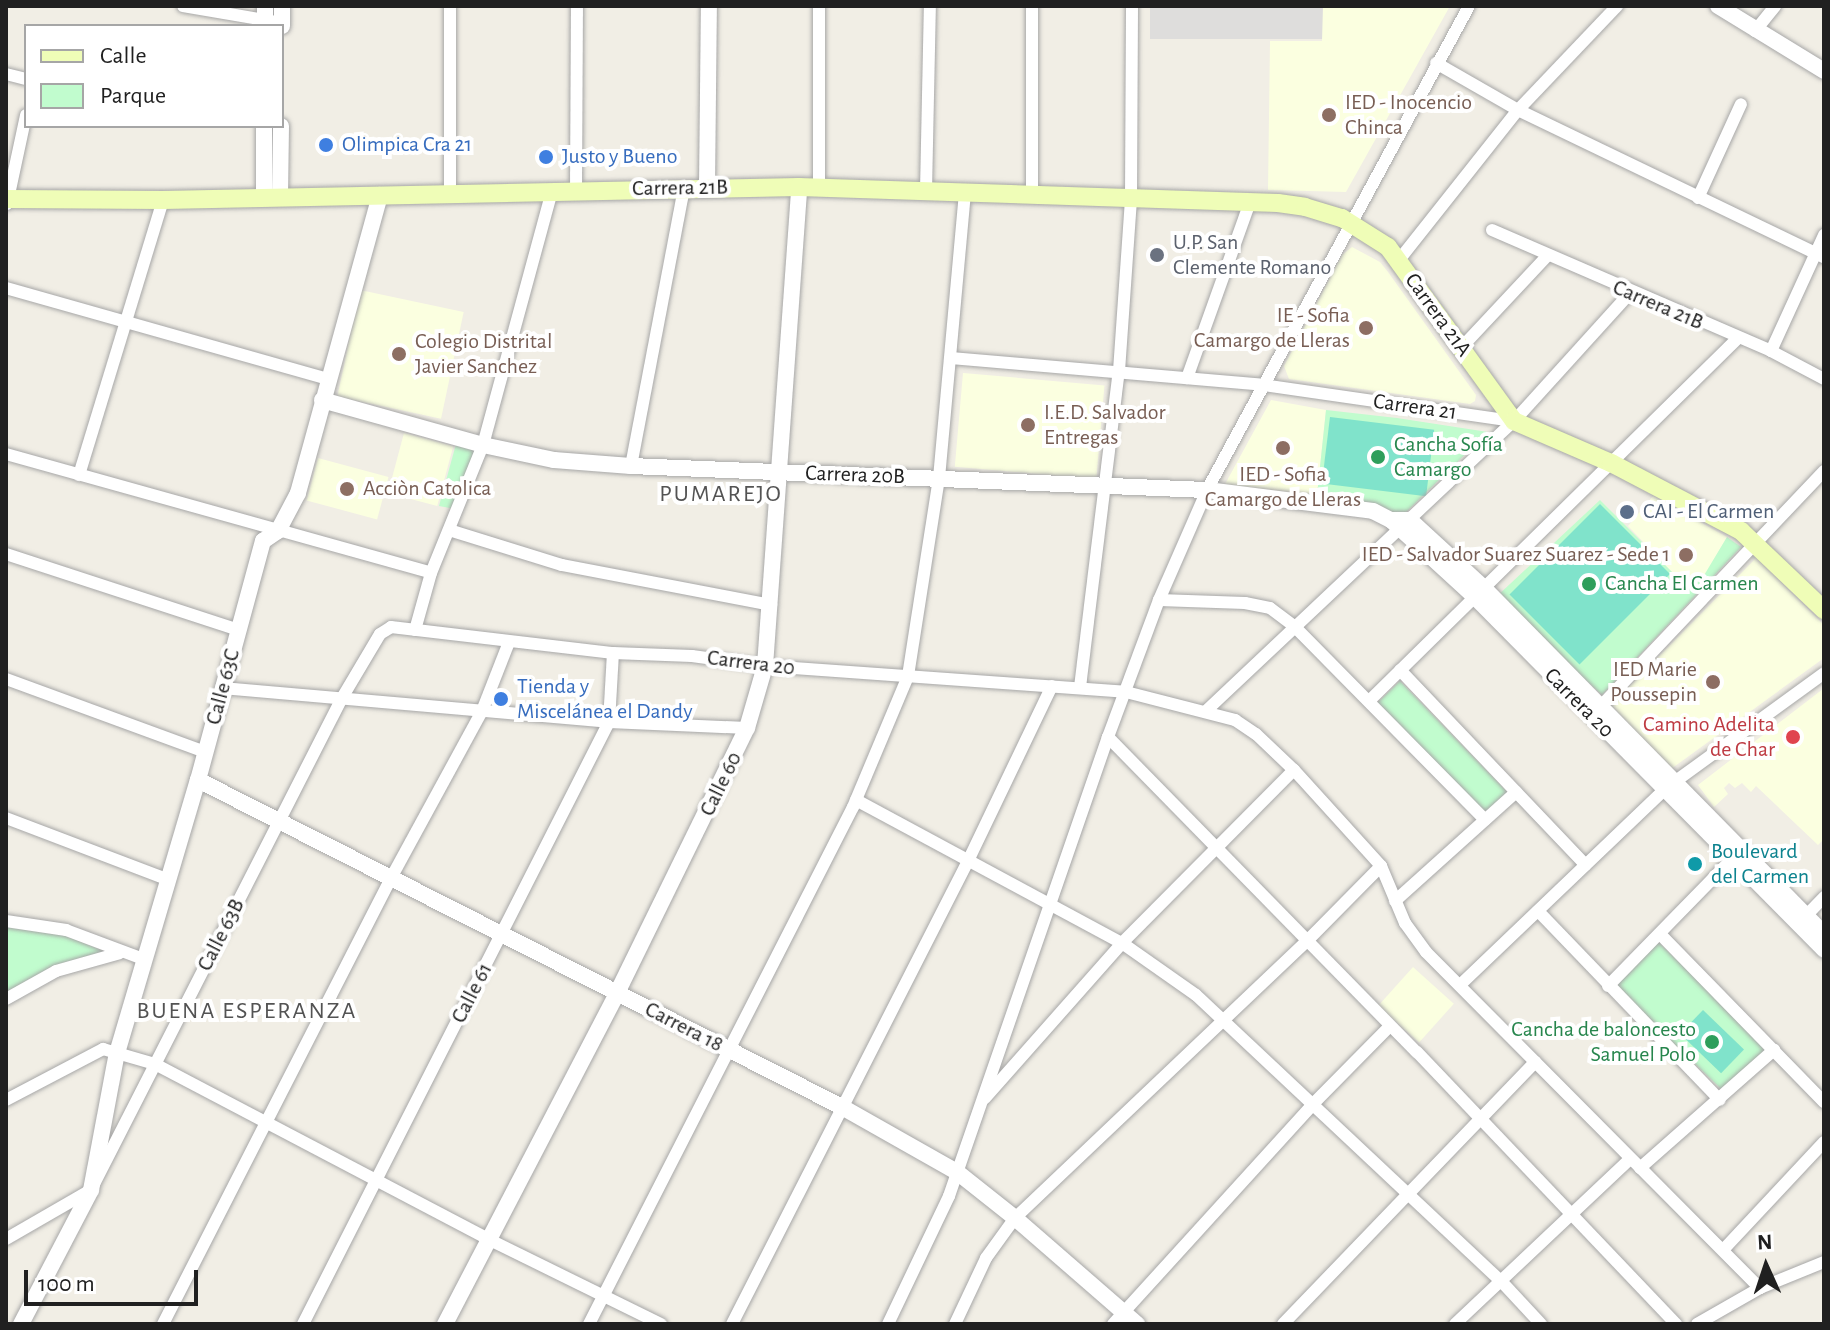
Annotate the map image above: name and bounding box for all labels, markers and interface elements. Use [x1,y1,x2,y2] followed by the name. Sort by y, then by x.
[24,24,284,128] legend
[100,44,147,68] text: Calle
[100,84,166,108] text: Parque
[1345,89,1472,140] place label: IED - Inocencio Chinca
[1320,106,1338,124] marker: IED - Inocencio Chinca
[342,132,472,158] place label: Olimpica Cra 21
[317,136,335,154] marker: Olimpica Cra 21
[562,144,677,170] place label: Justo y Bueno
[537,148,555,166] marker: Justo y Bueno
[632,174,728,202] street label: Carrera 21B
[1173,229,1331,280] place label: U.P. San Clemente Romano
[1148,246,1166,264] marker: U.P. San Clemente Romano
[1399,268,1477,362] street label: Carrera 21A
[1609,274,1707,336] street label: Carrera 21B
[1194,302,1350,354] place label: IE - Sofia Camargo de Lleras
[1357,319,1375,337] marker: IE - Sofia Camargo de Lleras
[415,328,552,380] place label: Colegio Distrital Javier Sanchez
[390,345,408,363] marker: Colegio Distrital Javier Sanchez
[1372,388,1458,426] street label: Carrera 21
[1044,399,1166,450] place label: I.E.D. Salvador Entregas
[1019,416,1037,434] marker: I.E.D. Salvador Entregas
[1394,431,1503,482] place label: Cancha Sofía Camargo
[1274,439,1292,457] marker: IED - Sofia Camargo de Lleras
[1369,448,1387,466] marker: Cancha Sofía Camargo
[805,460,905,490] street label: Carrera 20B
[1205,461,1361,512] place label: IED - Sofia Camargo de Lleras
[363,476,491,502] place label: Acciòn Catolica
[338,480,356,498] marker: Acciòn Catolica
[659,481,783,509] district label: PUMAREJO
[1643,499,1774,525] place label: CAI - El Carmen
[1618,503,1636,521] marker: CAI - El Carmen
[1362,542,1670,568] place label: IED - Salvador Suarez Suarez - Sede 1
[1677,546,1695,564] marker: IED - Salvador Suarez Suarez - Sede 1
[1605,571,1759,597] place label: Cancha El Carmen
[1580,575,1598,593] marker: Cancha El Carmen
[706,645,796,681] street label: Carrera 20
[200,646,246,728] street label: Calle 63C
[1610,656,1697,708] place label: IED Marie Poussepin
[1539,663,1619,743] street label: Carrera 20
[517,673,693,724] place label: Tienda y Miscelánea el Dandy
[1704,673,1722,691] marker: IED Marie Poussepin
[492,690,510,708] marker: Tienda y Miscelánea el Dandy
[1643,711,1775,762] place label: Camino Adelita de Char
[1782,726,1804,748] marker: Camino Adelita de Char
[694,748,748,820] street label: Calle 60
[1711,838,1809,890] place label: Boulevard del Carmen
[1686,855,1704,873] marker: Boulevard del Carmen
[192,894,250,976] street label: Calle 63B
[446,958,498,1028] street label: Calle 61
[640,996,728,1058] street label: Carrera 18
[137,998,357,1026] district label: BUENA ESPERANZA
[1511,1016,1696,1068] place label: Cancha de baloncesto Samuel Polo
[1703,1033,1721,1051] marker: Cancha de baloncesto Samuel Polo
[1726,1226,1806,1306] north arrow
[1757,1231,1773,1253] text: N
[28,1254,202,1304] scale bar
[38,1272,95,1296] text: 100 m

